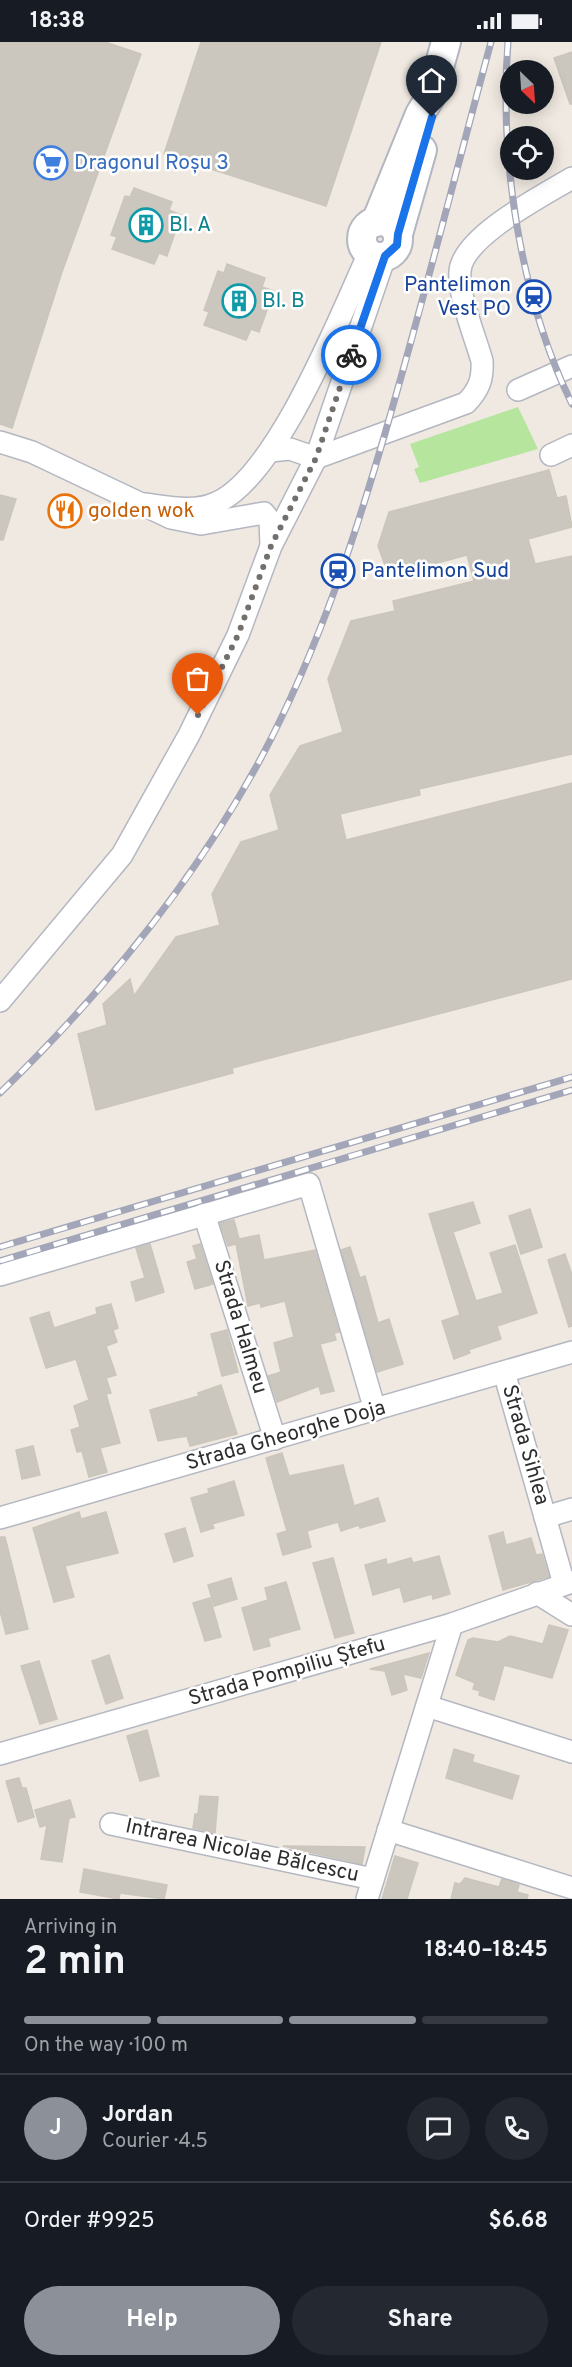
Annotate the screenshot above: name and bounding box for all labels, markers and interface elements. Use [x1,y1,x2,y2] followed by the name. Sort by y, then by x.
[30,8,85,35] text: 18:38
[406,55,457,117] pin
[500,60,554,114] north arrow
[500,60,554,180] map controls
[415,64,448,97] icon: home
[500,126,554,180] button: locate
[33,145,69,181] supermarket icon: Dragonul Roșu 3
[74,150,229,177] place label: Dragonul Roșu 3
[128,207,164,243] building icon: Bl. A
[169,212,211,239] place label: Bl. A
[404,272,511,323] place label: Pantelimon Vest PO
[516,279,552,315] station icon: Pantelimon Vest PO
[221,283,257,319] building icon: Bl. B
[262,288,305,315] place label: Bl. B
[321,325,381,385] courier
[335,339,368,372] icon: bike
[47,493,83,529] restaurant icon: golden wok
[88,498,195,525] place label: golden wok
[320,553,356,589] station icon: Pantelimon Sud
[361,558,509,585] place label: Pantelimon Sud
[172,653,223,715] pin
[181,662,214,695] icon: bag
[207,1257,273,1397] street label: Strada Halmeu
[495,1382,555,1508] street label: Strada Sihlea
[183,1395,389,1477] street label: Strada Gheorghe Doja
[186,1631,388,1713] street label: Strada Pompiliu Ștefu
[123,1813,361,1889] street label: Intrarea Nicolae Bălcescu
[24,1915,117,1941] text: Arriving in
[425,1937,548,1964] text: 18:40–18:45
[24,1939,126,1988] text: 2 min
[24,2033,188,2059] text: On the way · 100 m
[407,2097,470,2160] button: chat
[485,2097,548,2160] button: phone
[102,2102,173,2129] text: Jordan
[49,2115,62,2142] text: J
[102,2129,208,2155] text: Courier · 4.5
[24,2208,155,2235] text: Order #9925
[489,2208,548,2235] text: $6.68
[24,2286,280,2355] button: Help
[292,2286,548,2355] button: Share

